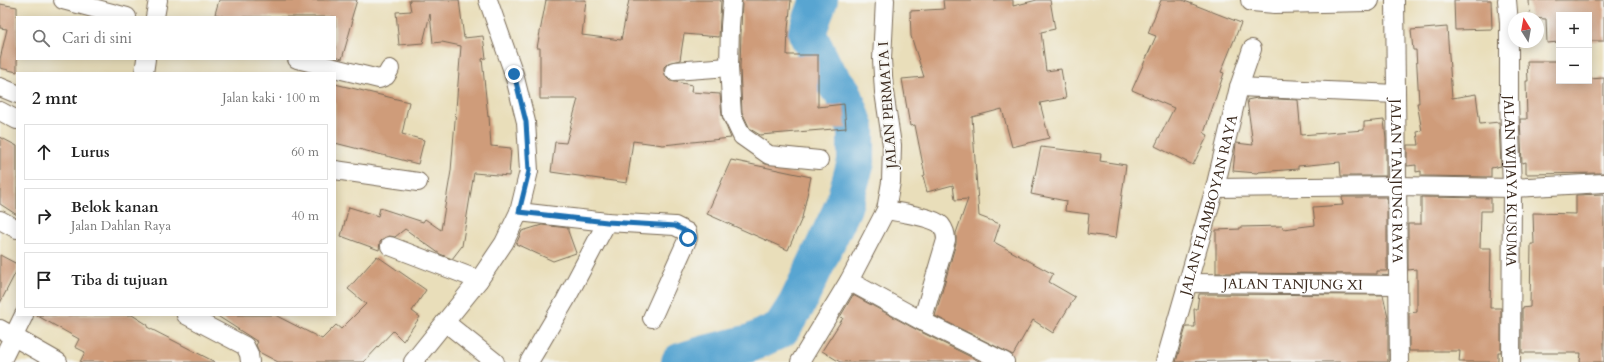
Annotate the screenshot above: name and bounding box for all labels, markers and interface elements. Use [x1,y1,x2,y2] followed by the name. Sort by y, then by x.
[1508,12,1544,48] north arrow
[1556,12,1592,84] map controls
[1556,12,1592,48] button: +
[16,16,336,60] search box
[30,27,52,49] icon: search
[62,28,132,48] text: Cari di sini
[874,41,902,171] street label: JALAN PERMATA I
[1556,48,1592,84] button: −
[505,65,523,83] route end
[32,87,77,110] text: 2 mnt
[222,89,320,107] text: Jalan kaki · 100 m
[1499,93,1521,267] street label: JALAN WIJAYA KUSUMA
[1386,97,1407,263] street label: JALAN TANJUNG RAYA
[1175,113,1242,300] street label: JALAN FLAMBOYAN RAYA
[33,141,55,163] icon: ahead
[71,142,110,162] text: Lurus
[291,143,319,161] text: 60 m
[71,197,159,217] text: Belok kanan
[33,205,55,227] icon: right
[291,207,319,225] text: 40 m
[71,217,171,235] text: Jalan Dahlan Raya
[679,229,697,247] route start
[33,269,55,291] icon: arrive
[71,270,168,290] text: Tiba di tujuan
[1221,274,1363,295] street label: JALAN TANJUNG XI

